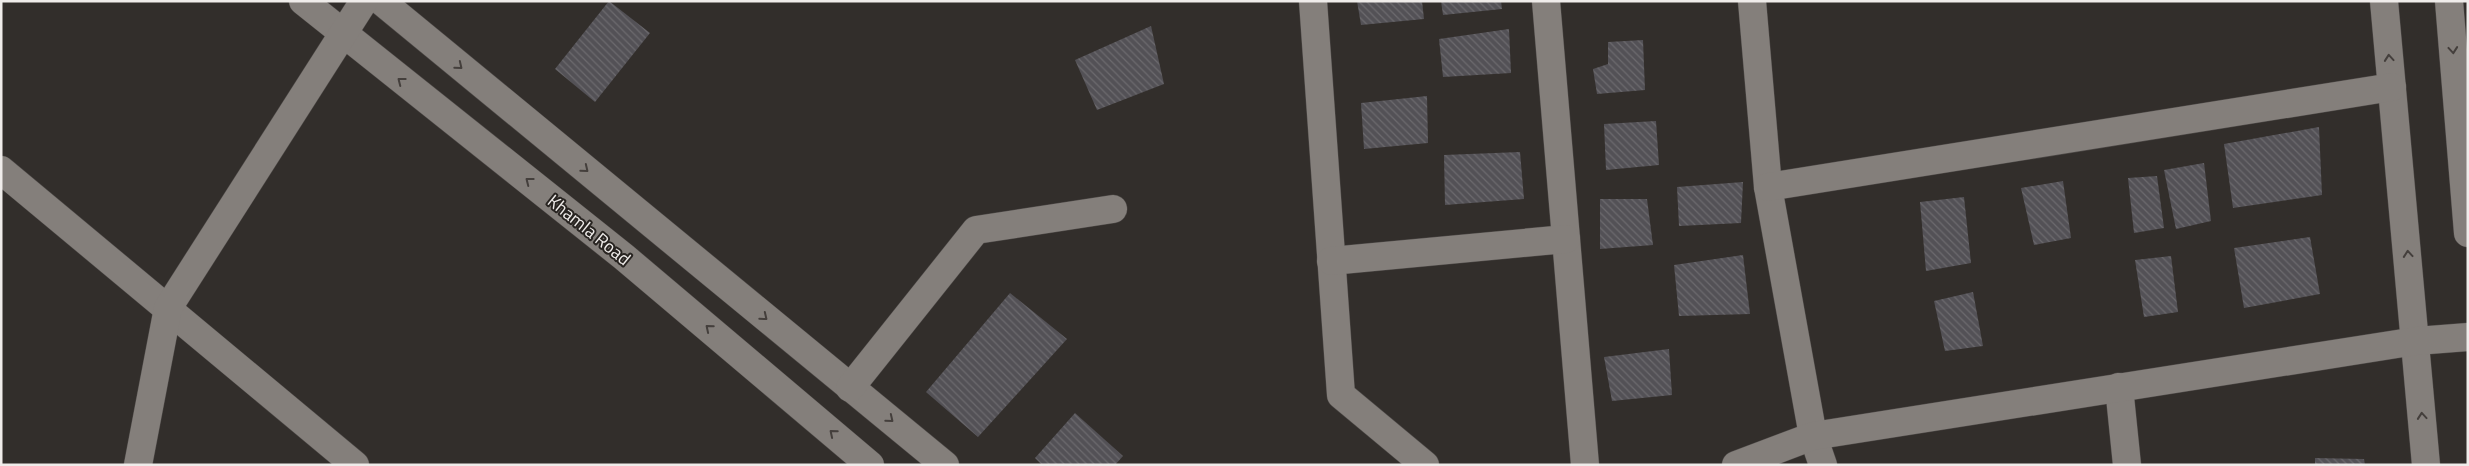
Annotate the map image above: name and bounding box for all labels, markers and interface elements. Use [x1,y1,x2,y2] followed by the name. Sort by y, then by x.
[2447,46,2458,54] one-way arrow
[2384,53,2395,61] one-way arrow
[453,60,462,68] one-way arrow
[398,77,407,86] one-way arrow
[579,163,588,172] one-way arrow
[526,179,535,187] one-way arrow
[542,188,637,272] street label: Khamla Road
[2402,250,2413,258] one-way arrow
[758,311,767,319] one-way arrow
[706,325,715,334] one-way arrow
[2417,412,2428,420] one-way arrow
[884,414,893,422] one-way arrow
[830,431,839,439] one-way arrow

